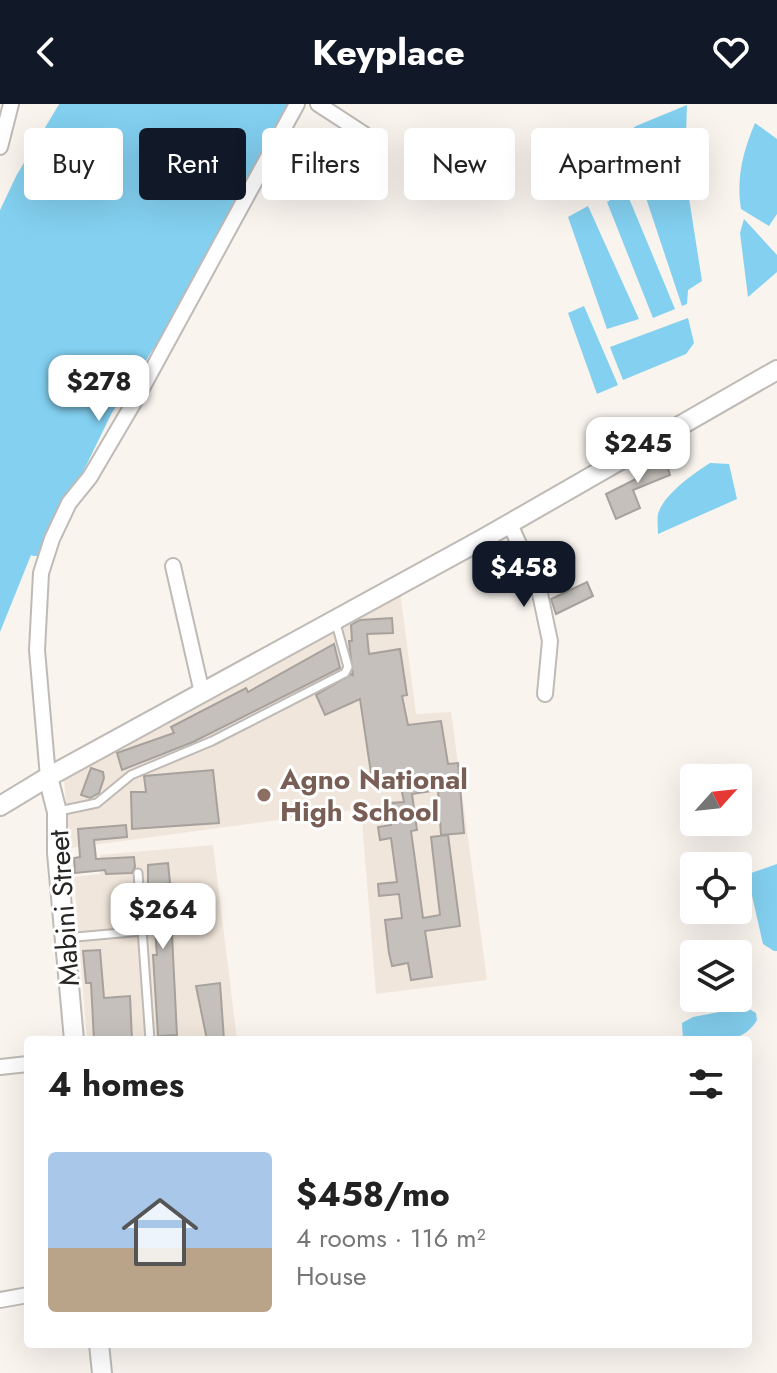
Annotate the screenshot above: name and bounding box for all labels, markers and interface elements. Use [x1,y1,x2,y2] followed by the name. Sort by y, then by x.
[312,26,465,78] text: Keyplace
[24,30,68,74] icon: back
[709,30,753,74] icon: heart
[24,128,123,200] chip: Buy
[139,128,246,200] chip: Rent
[262,128,388,200] chip: Filters
[404,128,515,200] chip: New
[531,128,709,200] chip: Apartment
[52,355,146,423] pin: $278
[66,362,132,400] text: $278
[591,417,685,485] pin: $245
[604,424,672,462] text: $245
[477,541,571,609] pin: $458
[490,548,558,586] text: $458
[279,759,468,832] place label: Agno National High School
[680,764,752,836] north arrow
[680,764,752,1012] map controls
[255,786,273,804] marker: Agno National High School
[38,828,90,988] street label: Mabini Street
[680,852,752,924] button: locate
[116,883,210,951] pin: $264
[129,890,197,928] text: $264
[680,940,752,1012] button: layers
[48,1060,184,1109] text: 4 homes
[684,1062,728,1106] icon: filters
[296,1170,450,1219] text: $458/mo
[112,1184,208,1280] icon: home
[296,1219,486,1257] text: 4 rooms · 116 m²
[296,1257,366,1295] text: House

